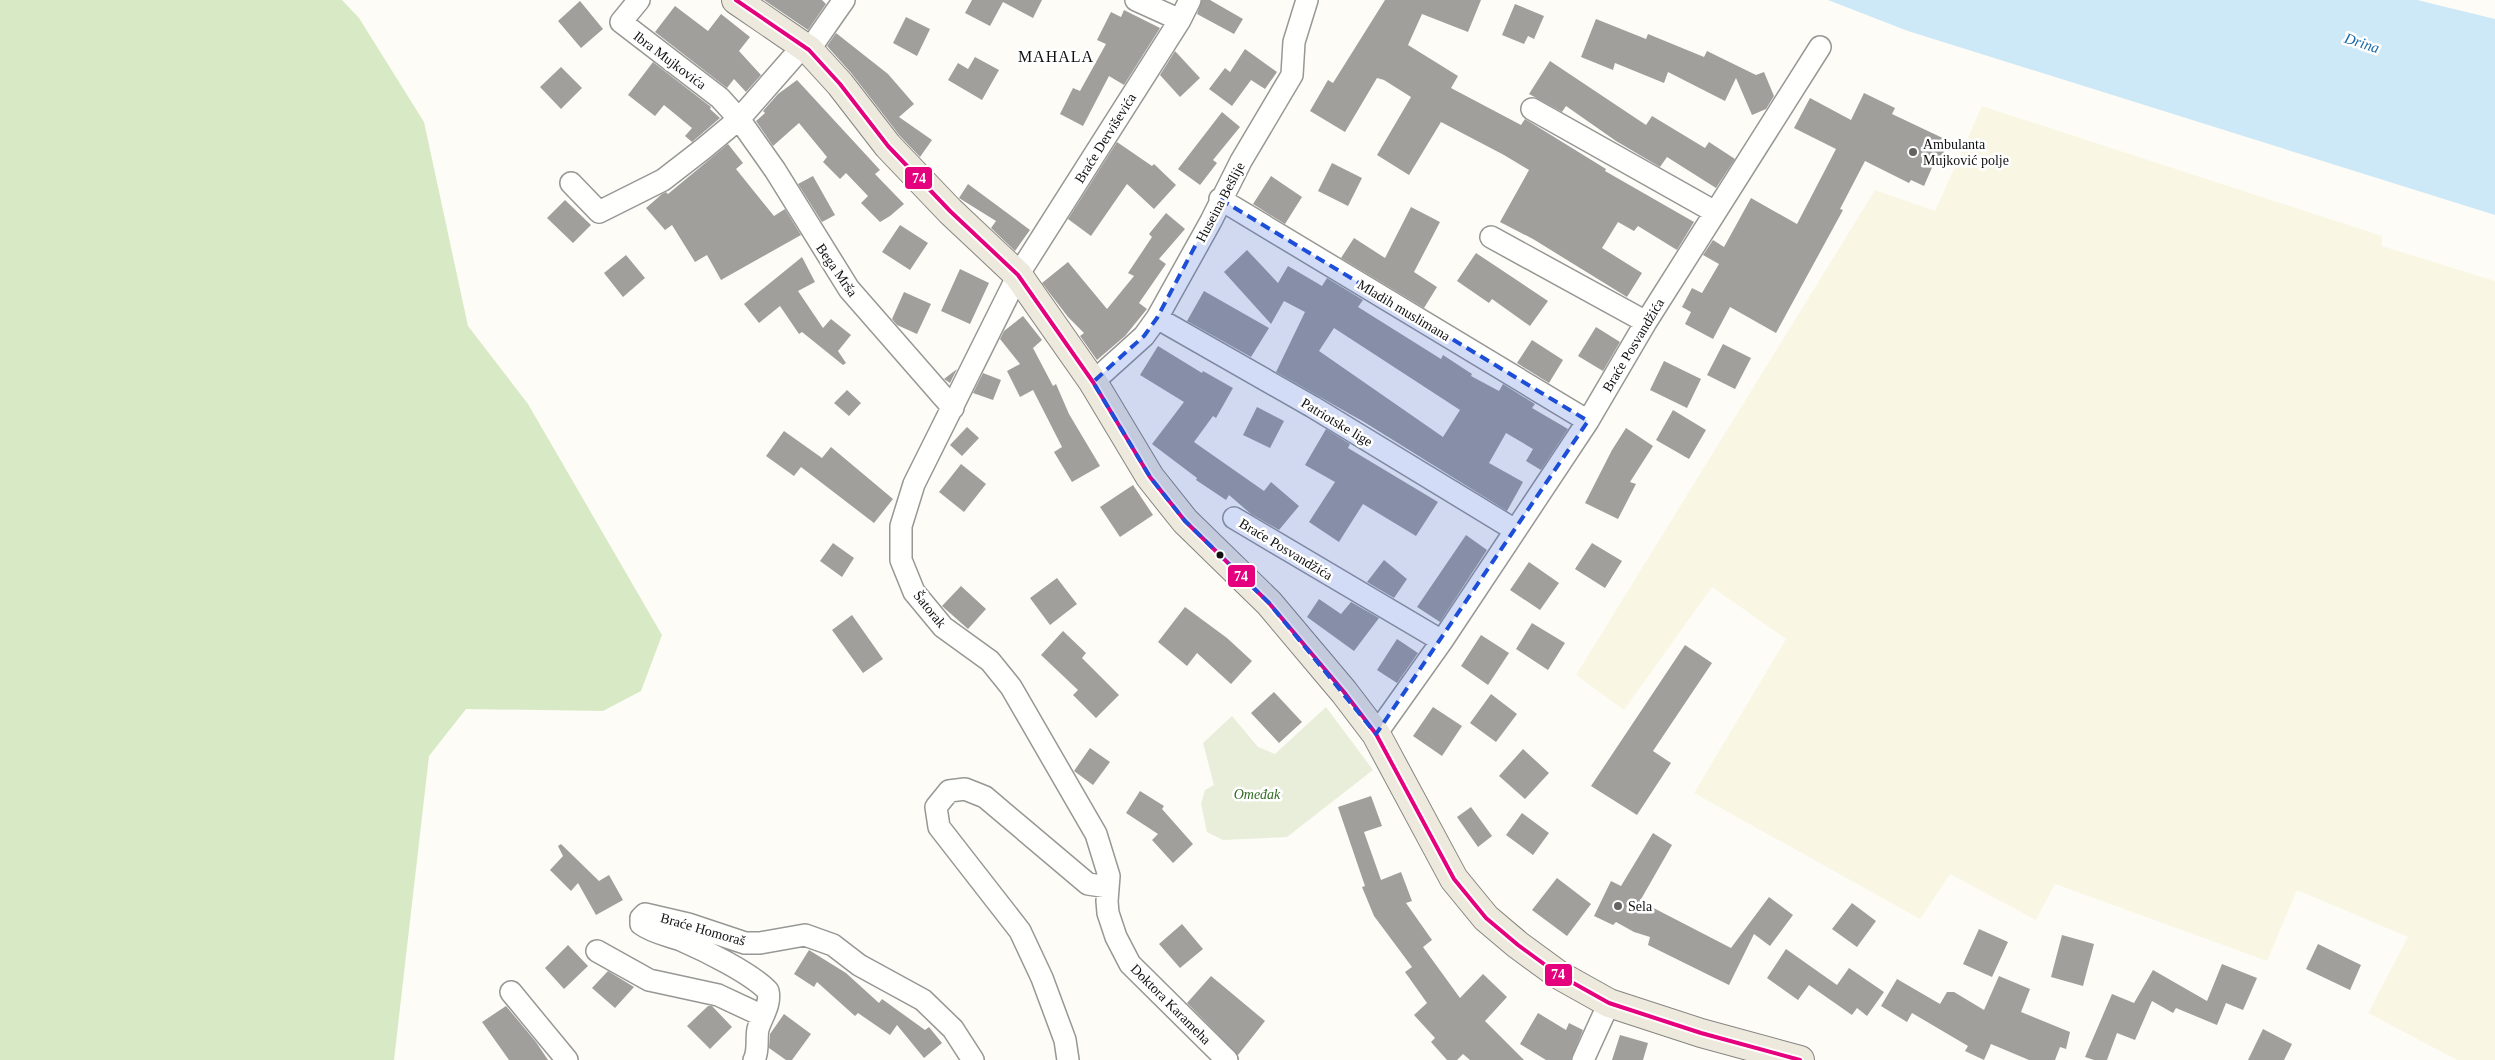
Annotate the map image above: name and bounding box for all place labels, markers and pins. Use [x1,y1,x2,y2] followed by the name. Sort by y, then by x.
[1923,137,2009,168] place label: Ambulanta Mujković polje
[1907,146,1919,158] marker: Ambulanta Mujković polje
[1215,550,1225,560] unlabelled marker
[1628,899,1653,914] place label: Sela
[1612,900,1624,912] marker: Sela

